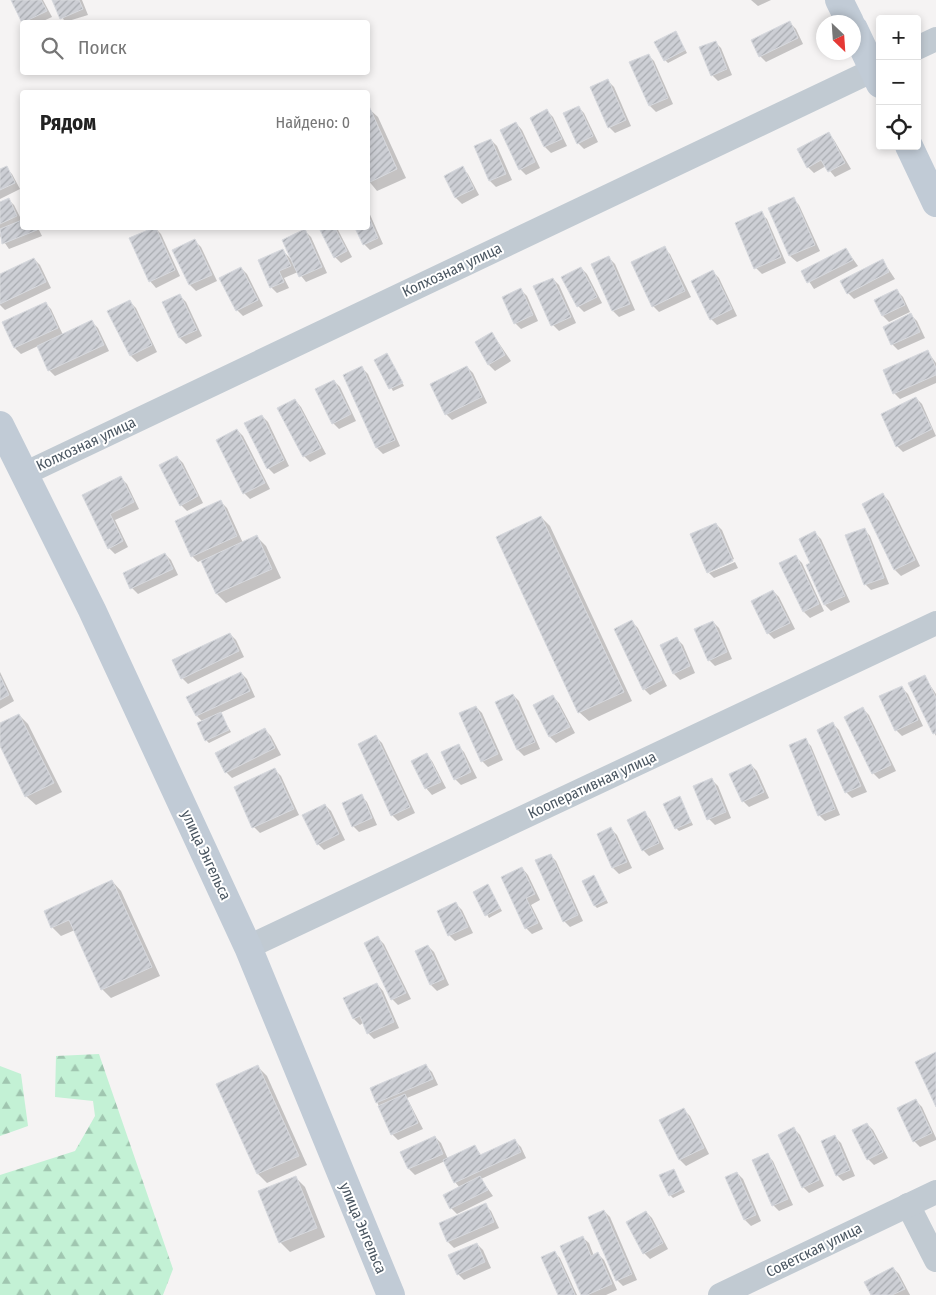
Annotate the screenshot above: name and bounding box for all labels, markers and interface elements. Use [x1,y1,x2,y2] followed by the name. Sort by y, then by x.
[816,15,861,60] north arrow
[876,15,921,150] map controls
[876,15,921,60] button: +
[20,20,370,75] search box
[38,34,66,62] icon: search
[78,36,127,59] text: Поиск
[876,60,921,105] button: −
[876,105,921,150] button: locate
[40,110,96,136] text: Рядом
[276,113,350,132] text: Найдено: 0
[399,239,505,301] street label: Колхозная улица
[33,413,139,475] street label: Колхозная улица
[525,747,659,823] street label: Кооперативная улица
[177,807,235,903] street label: улица Энгельса
[336,1180,390,1276] street label: улица Энгельса
[763,1219,865,1281] street label: Советская улица

